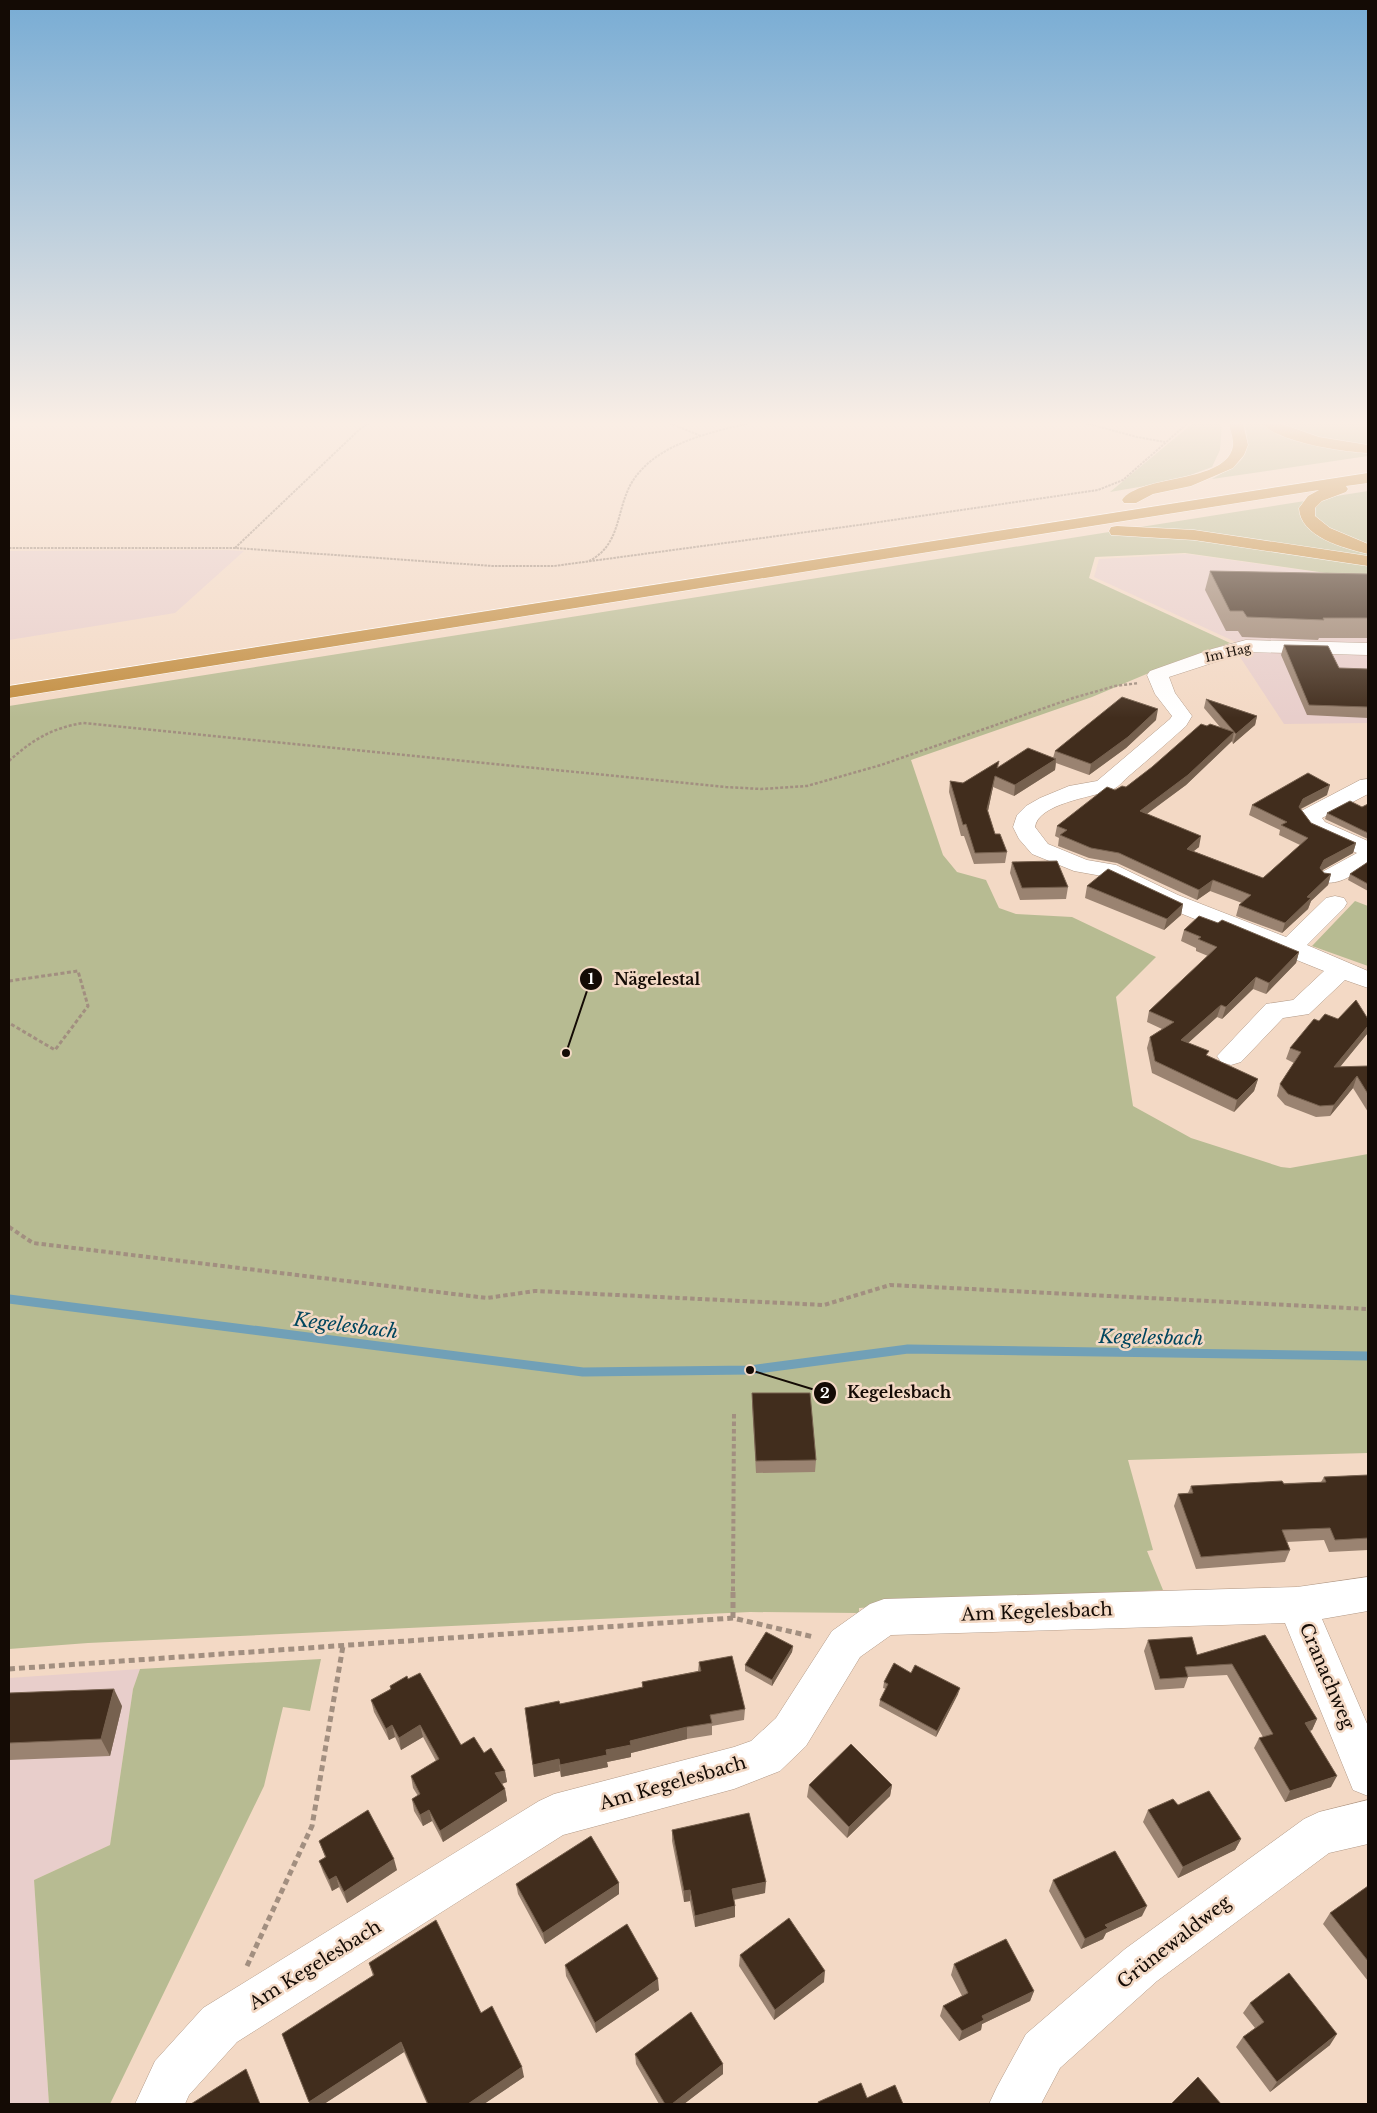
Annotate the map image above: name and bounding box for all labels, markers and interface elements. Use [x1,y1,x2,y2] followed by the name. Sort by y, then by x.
[1204,640,1253,665] street label: Im Hag
[579,964,710,995] callout: Nägelestal
[588,969,595,988] text: 1
[614,969,700,989] text: Nägelestal
[291,1308,400,1343] water label: Kegelesbach
[1097,1325,1204,1350] water label: Kegelesbach
[812,1377,961,1408] callout: Kegelesbach
[847,1382,952,1402] text: Kegelesbach
[820,1383,830,1402] text: 2
[960,1598,1113,1626] street label: Am Kegelesbach
[1295,1620,1359,1733] street label: Cranachweg
[596,1752,749,1815] street label: Am Kegelesbach
[1113,1891,1235,1993] street label: Grünewaldweg
[244,1916,385,2015] street label: Am Kegelesbach

